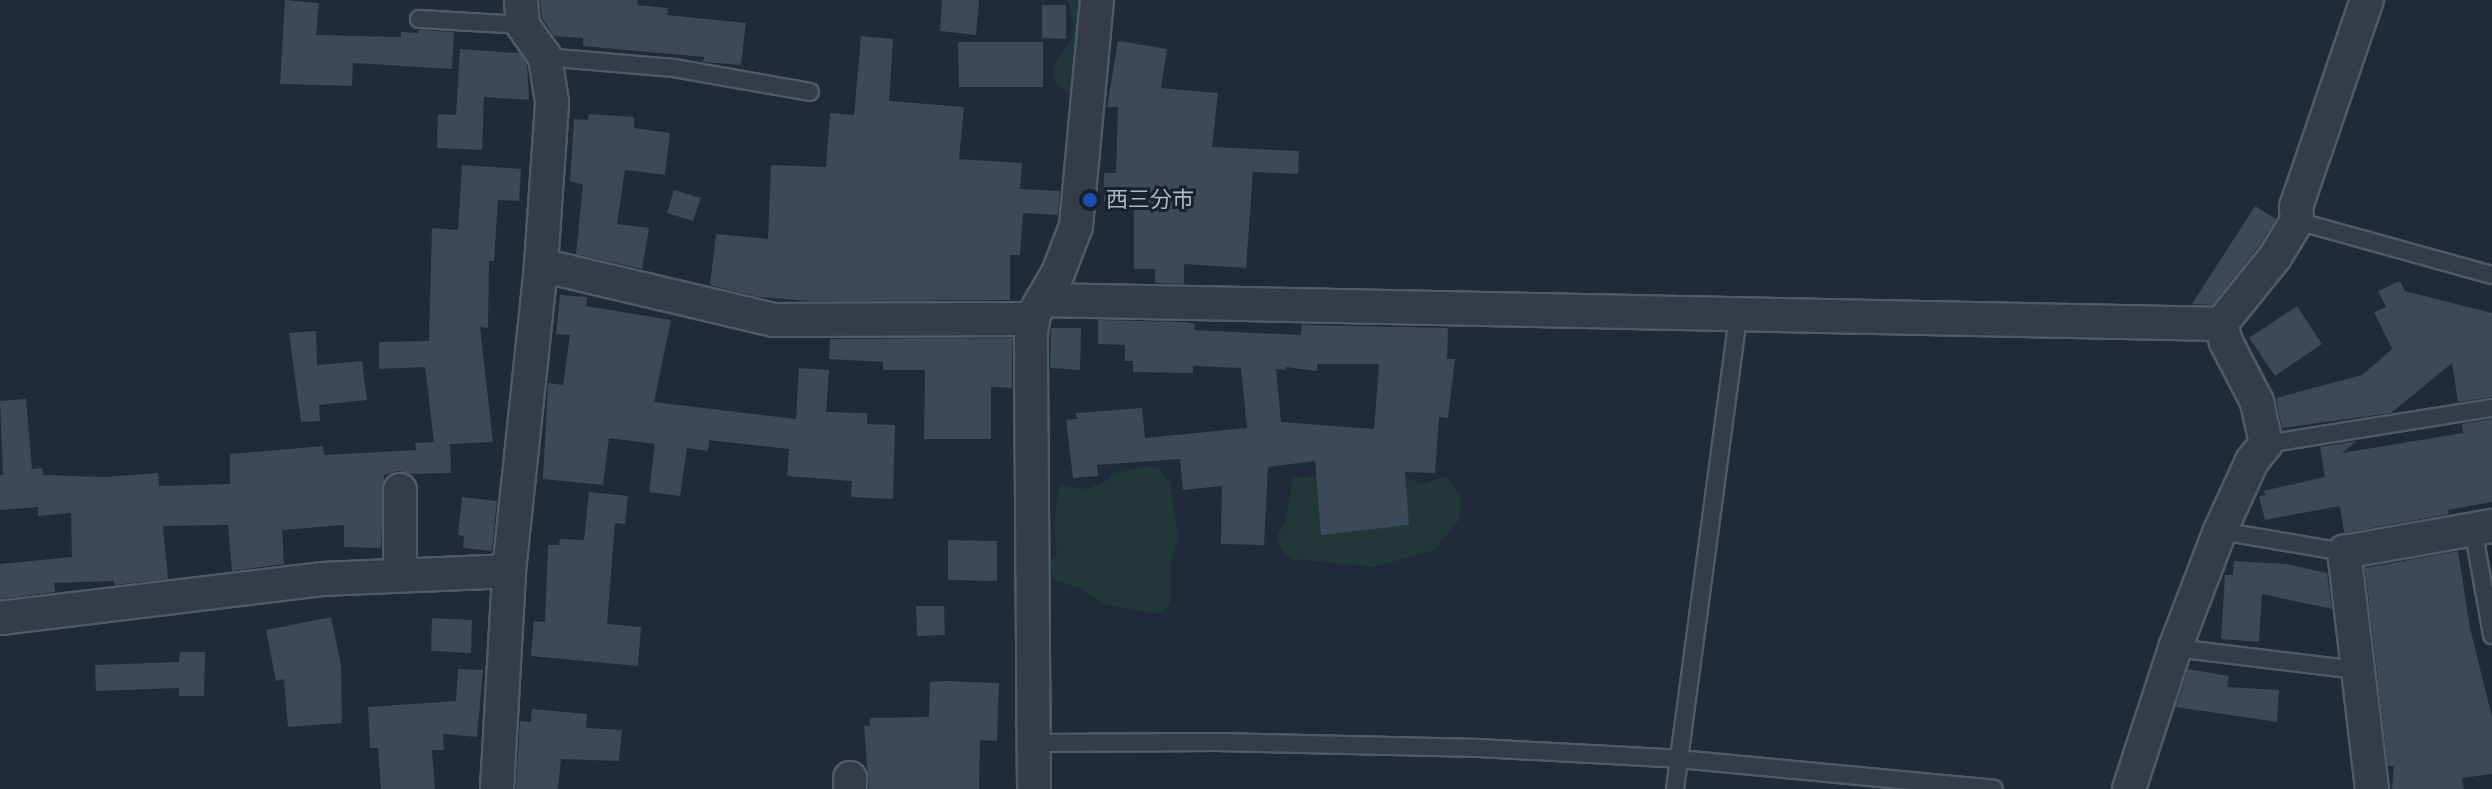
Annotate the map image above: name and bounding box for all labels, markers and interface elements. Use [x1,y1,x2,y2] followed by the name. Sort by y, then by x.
[1106,187,1194,213] place label: 西三分市
[1081,191,1099,209] marker: 西三分市

